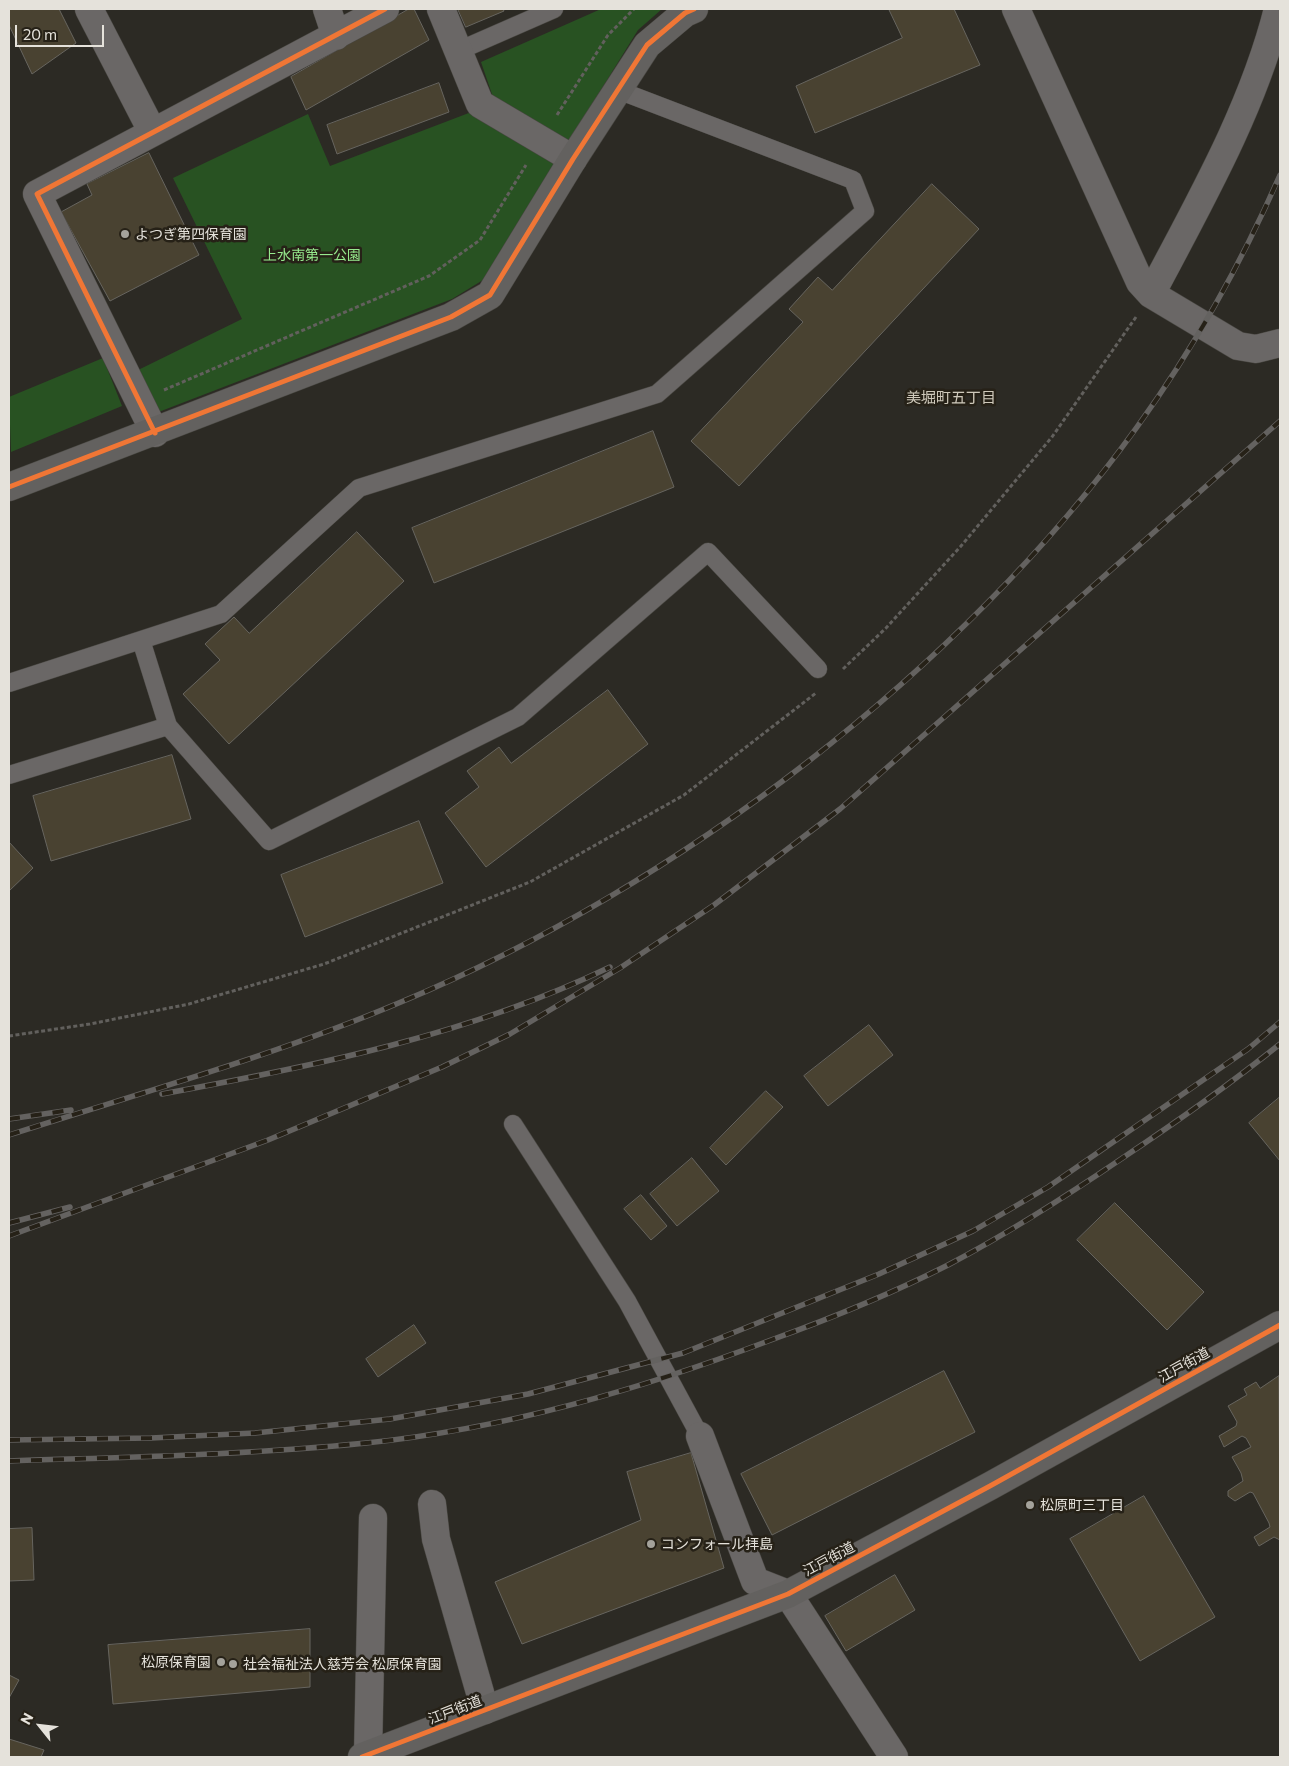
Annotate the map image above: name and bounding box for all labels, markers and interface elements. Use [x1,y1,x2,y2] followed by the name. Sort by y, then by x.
[18,15,106,47] scale bar
[23,25,57,43] text: 20 m
[135,226,247,242] place label: よつぎ第四保育園
[119,228,131,240] marker: よつぎ第四保育園
[263,247,361,263] park label: 上水南第一公園
[906,389,996,407] district label: 美堀町五丁目
[1155,1344,1213,1386] street label: 江戸街道
[1040,1497,1124,1513] place label: 松原町三丁目
[1024,1499,1036,1511] marker: 松原町三丁目
[661,1536,773,1552] place label: コンフォール拝島
[645,1538,657,1550] marker: コンフォール拝島
[800,1538,858,1580] street label: 江戸街道
[141,1654,211,1670] place label: 松原保育園
[215,1656,227,1668] marker: 松原保育園
[243,1656,442,1672] place label: 社会福祉法人慈芳会 松原保育園
[227,1658,239,1670] marker: 社会福祉法人慈芳会 松原保育園
[426,1692,484,1728] street label: 江戸街道
[15,1701,65,1751] north arrow
[16,1710,36,1727] text: N

